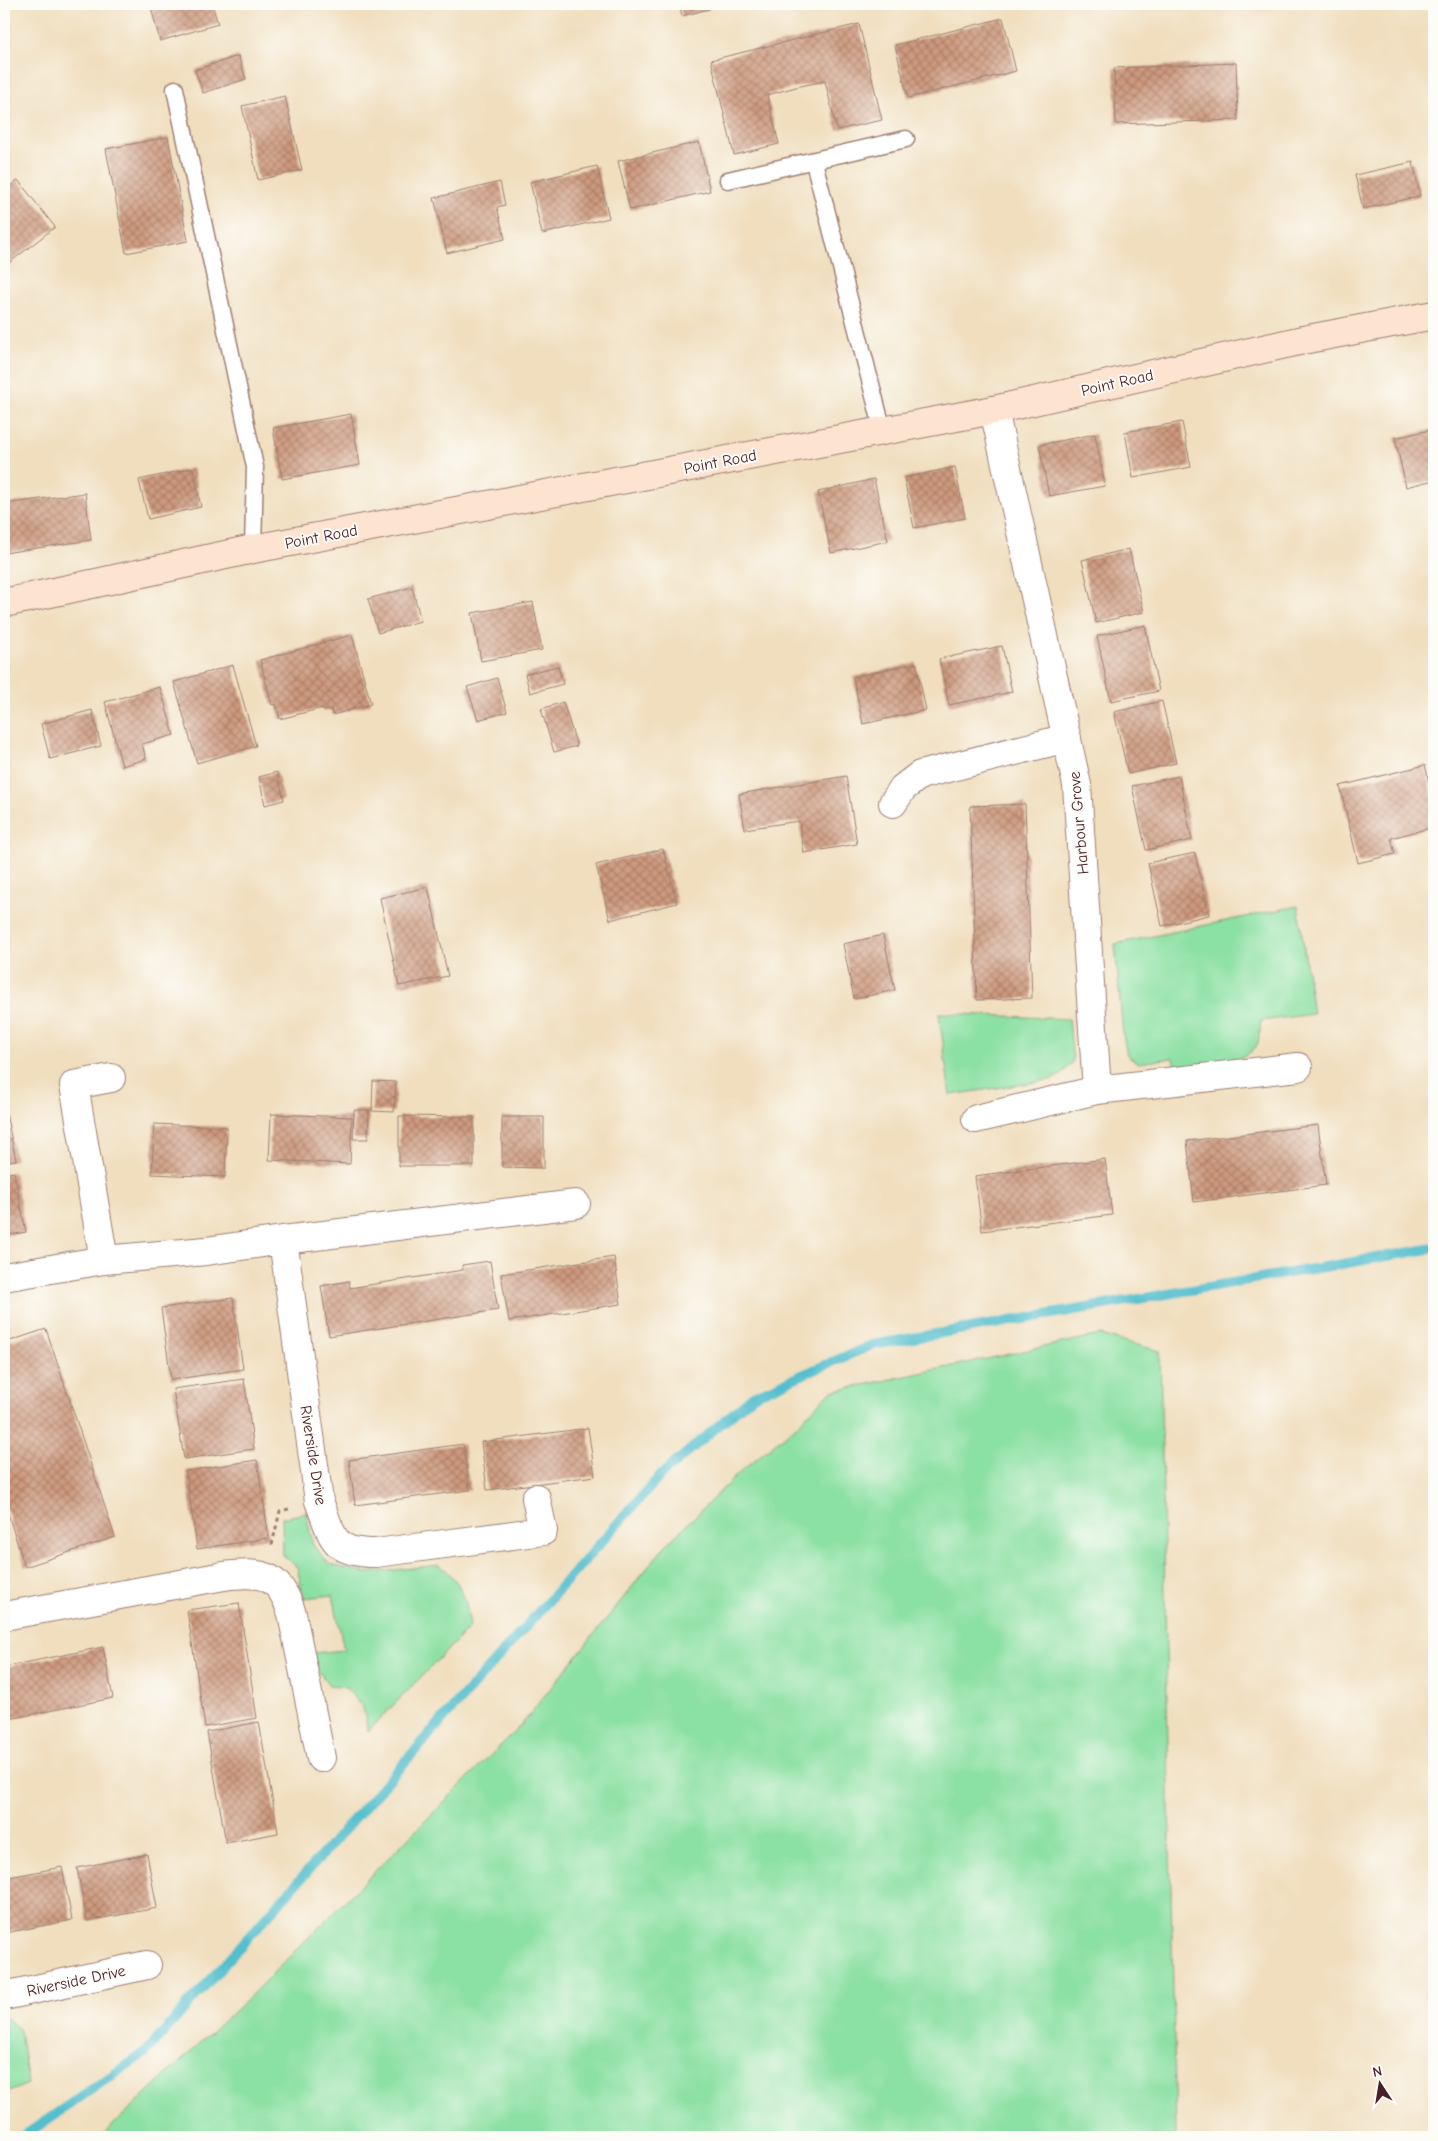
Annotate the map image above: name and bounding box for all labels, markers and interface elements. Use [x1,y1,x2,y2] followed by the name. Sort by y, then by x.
[1079,366,1155,400] street label: Point Road
[682,446,758,478] street label: Point Road
[283,521,359,553] street label: Point Road
[1066,771,1092,875] street label: Harbour Grove
[296,1404,330,1506] street label: Riverside Drive
[25,1962,127,2000] street label: Riverside Drive
[1356,2058,1406,2108] north arrow
[1371,2063,1384,2081] text: N

